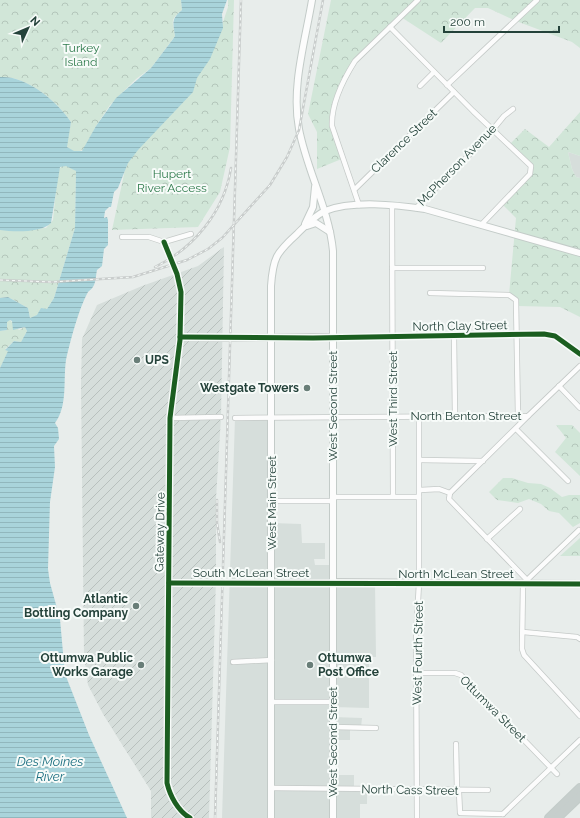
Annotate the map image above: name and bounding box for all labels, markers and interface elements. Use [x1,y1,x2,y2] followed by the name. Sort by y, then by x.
[8,8,48,48] north arrow
[444,8,559,34] scale bar
[27,14,42,29] text: N
[450,15,485,29] text: 200 m
[62,41,100,69] park label: Turkey Island
[368,106,440,176] street label: Clarence Street
[415,121,499,209] street label: McPherson Avenue
[137,167,207,195] park label: Hupert River Access
[412,318,508,334] street label: North Clay Street
[326,351,340,461] street label: West Second Street
[386,351,400,447] street label: West Third Street
[145,353,169,367] place label: UPS
[132,355,142,365] marker: UPS
[200,381,299,395] place label: Westgate Towers
[302,383,312,393] marker: Westgate Towers
[411,409,521,423] street label: North Benton Street
[265,456,279,550] street label: West Main Street
[152,492,168,572] street label: Gateway Drive
[193,566,309,580] street label: South McLean Street
[398,567,514,581] street label: North McLean Street
[24,592,128,620] place label: Atlantic Bottling Company
[131,601,141,611] marker: Atlantic Bottling Company
[410,601,426,705] street label: West Fourth Street
[40,651,133,679] place label: Ottumwa Public Works Garage
[318,651,379,679] place label: Ottumwa Post Office
[136,660,146,670] marker: Ottumwa Public Works Garage
[305,660,315,670] marker: Ottumwa Post Office
[457,673,529,745] street label: Ottumwa Street
[326,687,340,797] street label: West Second Street
[17,754,83,784] water label: Des Moines River
[361,782,459,798] street label: North Cass Street

